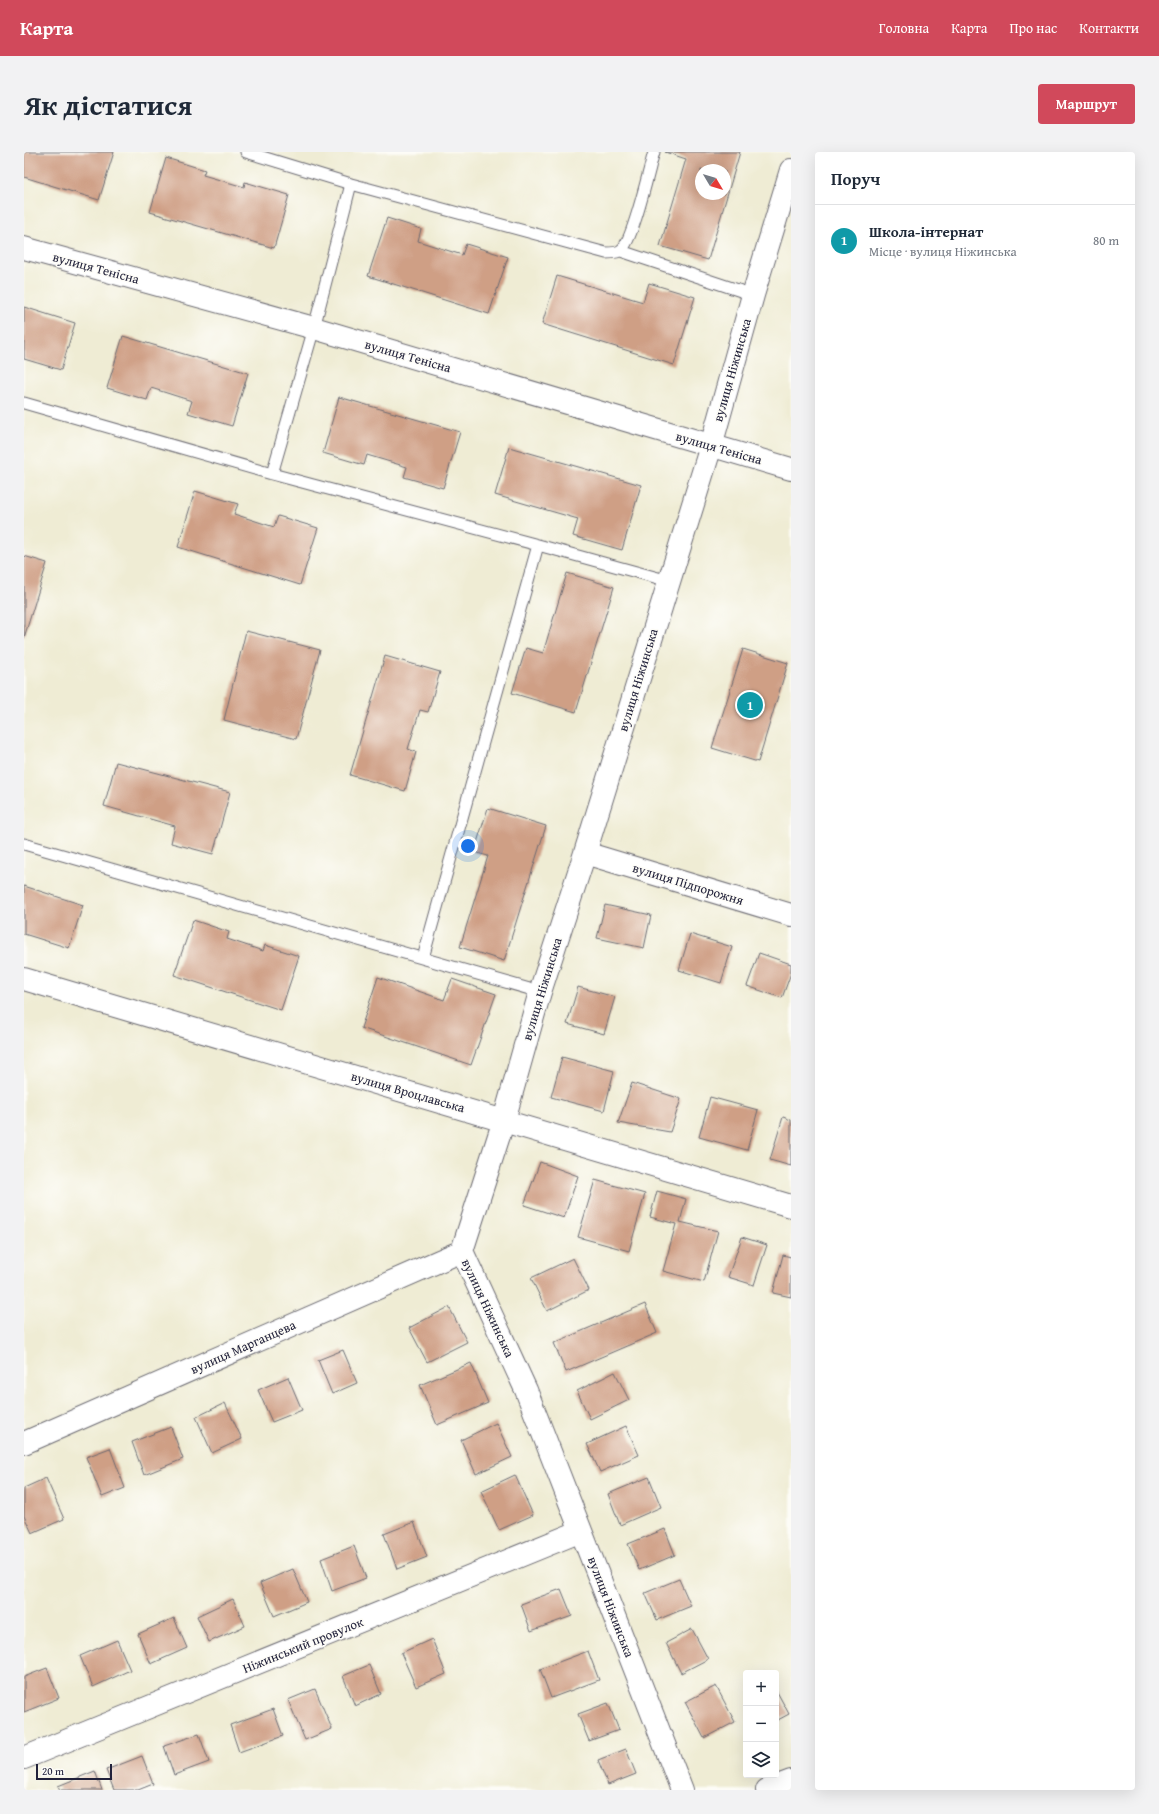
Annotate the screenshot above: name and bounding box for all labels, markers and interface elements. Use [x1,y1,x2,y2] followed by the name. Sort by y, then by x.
[20,14,73,42] text: Карта
[879,18,929,38] text: Головна
[951,18,987,38] text: Карта
[1009,18,1057,38] text: Про нас
[1079,18,1139,38] text: Контакти
[24,84,192,125] text: Як дістатися
[1038,84,1135,124] button: Маршрут
[695,164,731,200] north arrow
[831,166,880,191] text: Поруч
[869,221,983,242] text: Школа-інтернат
[841,231,847,250] text: 1
[1093,231,1119,250] text: 80 m
[869,242,1017,261] text: Місце · вулиця Ніжинська
[51,247,142,289] street label: вулиця Тенісна
[708,315,756,424] street label: вулиця Ніжинська
[363,335,454,378] street label: вулиця Тенісна
[674,427,765,470] street label: вулиця Тенісна
[613,625,663,734] street label: вулиця Ніжинська
[737,690,763,720] pin: 1
[458,836,478,856] your location
[630,858,746,910] street label: вулиця Підпорожня
[517,934,567,1043] street label: вулиця Ніжинська
[349,1067,468,1118] street label: вулиця Вроцлавська
[457,1256,519,1361] street label: вулиця Ніжинська
[187,1315,299,1379] street label: вулиця Марганцева
[583,1554,639,1661] street label: вулиця Ніжинська
[240,1612,366,1678] street label: Ніжинський провулок
[743,1670,779,1778] map controls
[743,1670,779,1706] button: +
[743,1706,779,1742] button: −
[743,1742,779,1778] button: layers
[36,1762,112,1781] scale bar
[42,1763,64,1779] text: 20 m

